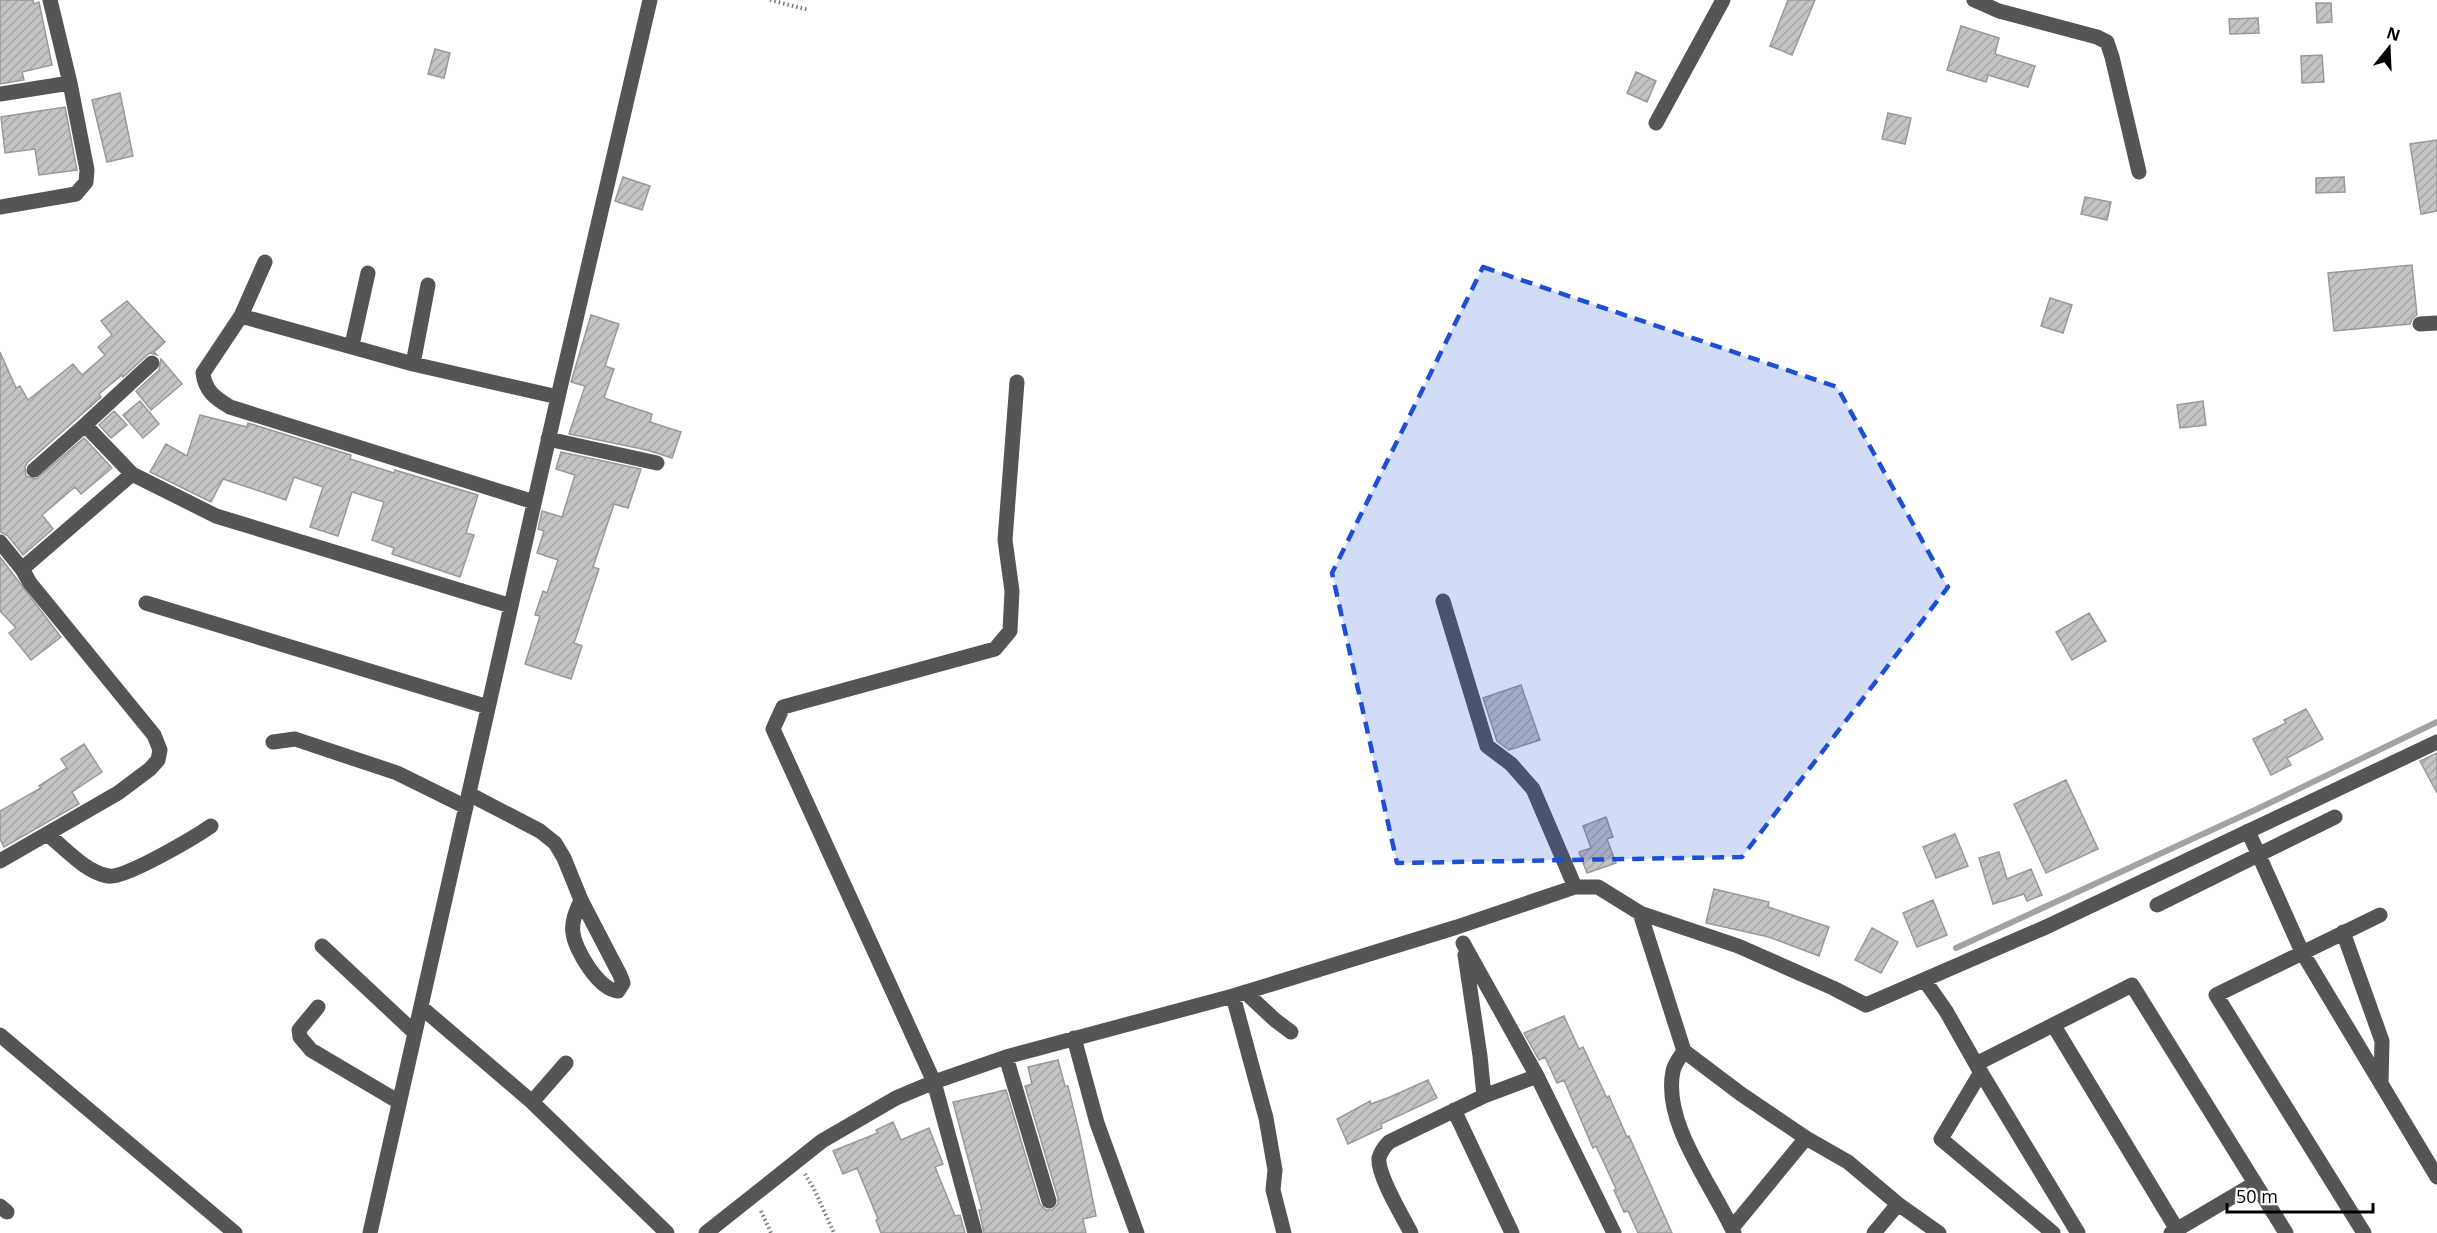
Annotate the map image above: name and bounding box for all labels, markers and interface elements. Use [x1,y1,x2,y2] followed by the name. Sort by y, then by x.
[2359,18,2419,78] north arrow
[2384,21,2403,46] text: N
[2227,1176,2372,1214] scale bar
[2236,1184,2278,1208] text: 50 m

